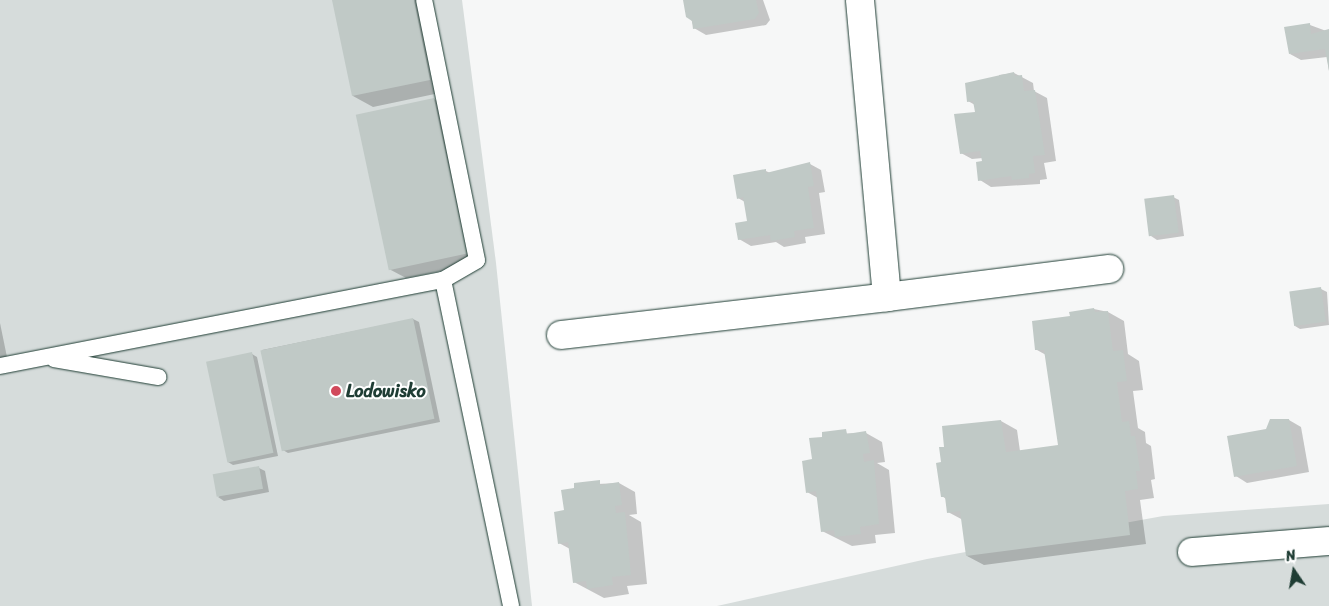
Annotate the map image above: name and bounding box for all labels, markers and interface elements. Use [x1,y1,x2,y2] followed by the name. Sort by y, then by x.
[346,380,426,402] place label: Lodowisko
[330,385,342,397] marker: Lodowisko
[1283,543,1298,569] text: N
[1269,546,1319,596] north arrow

